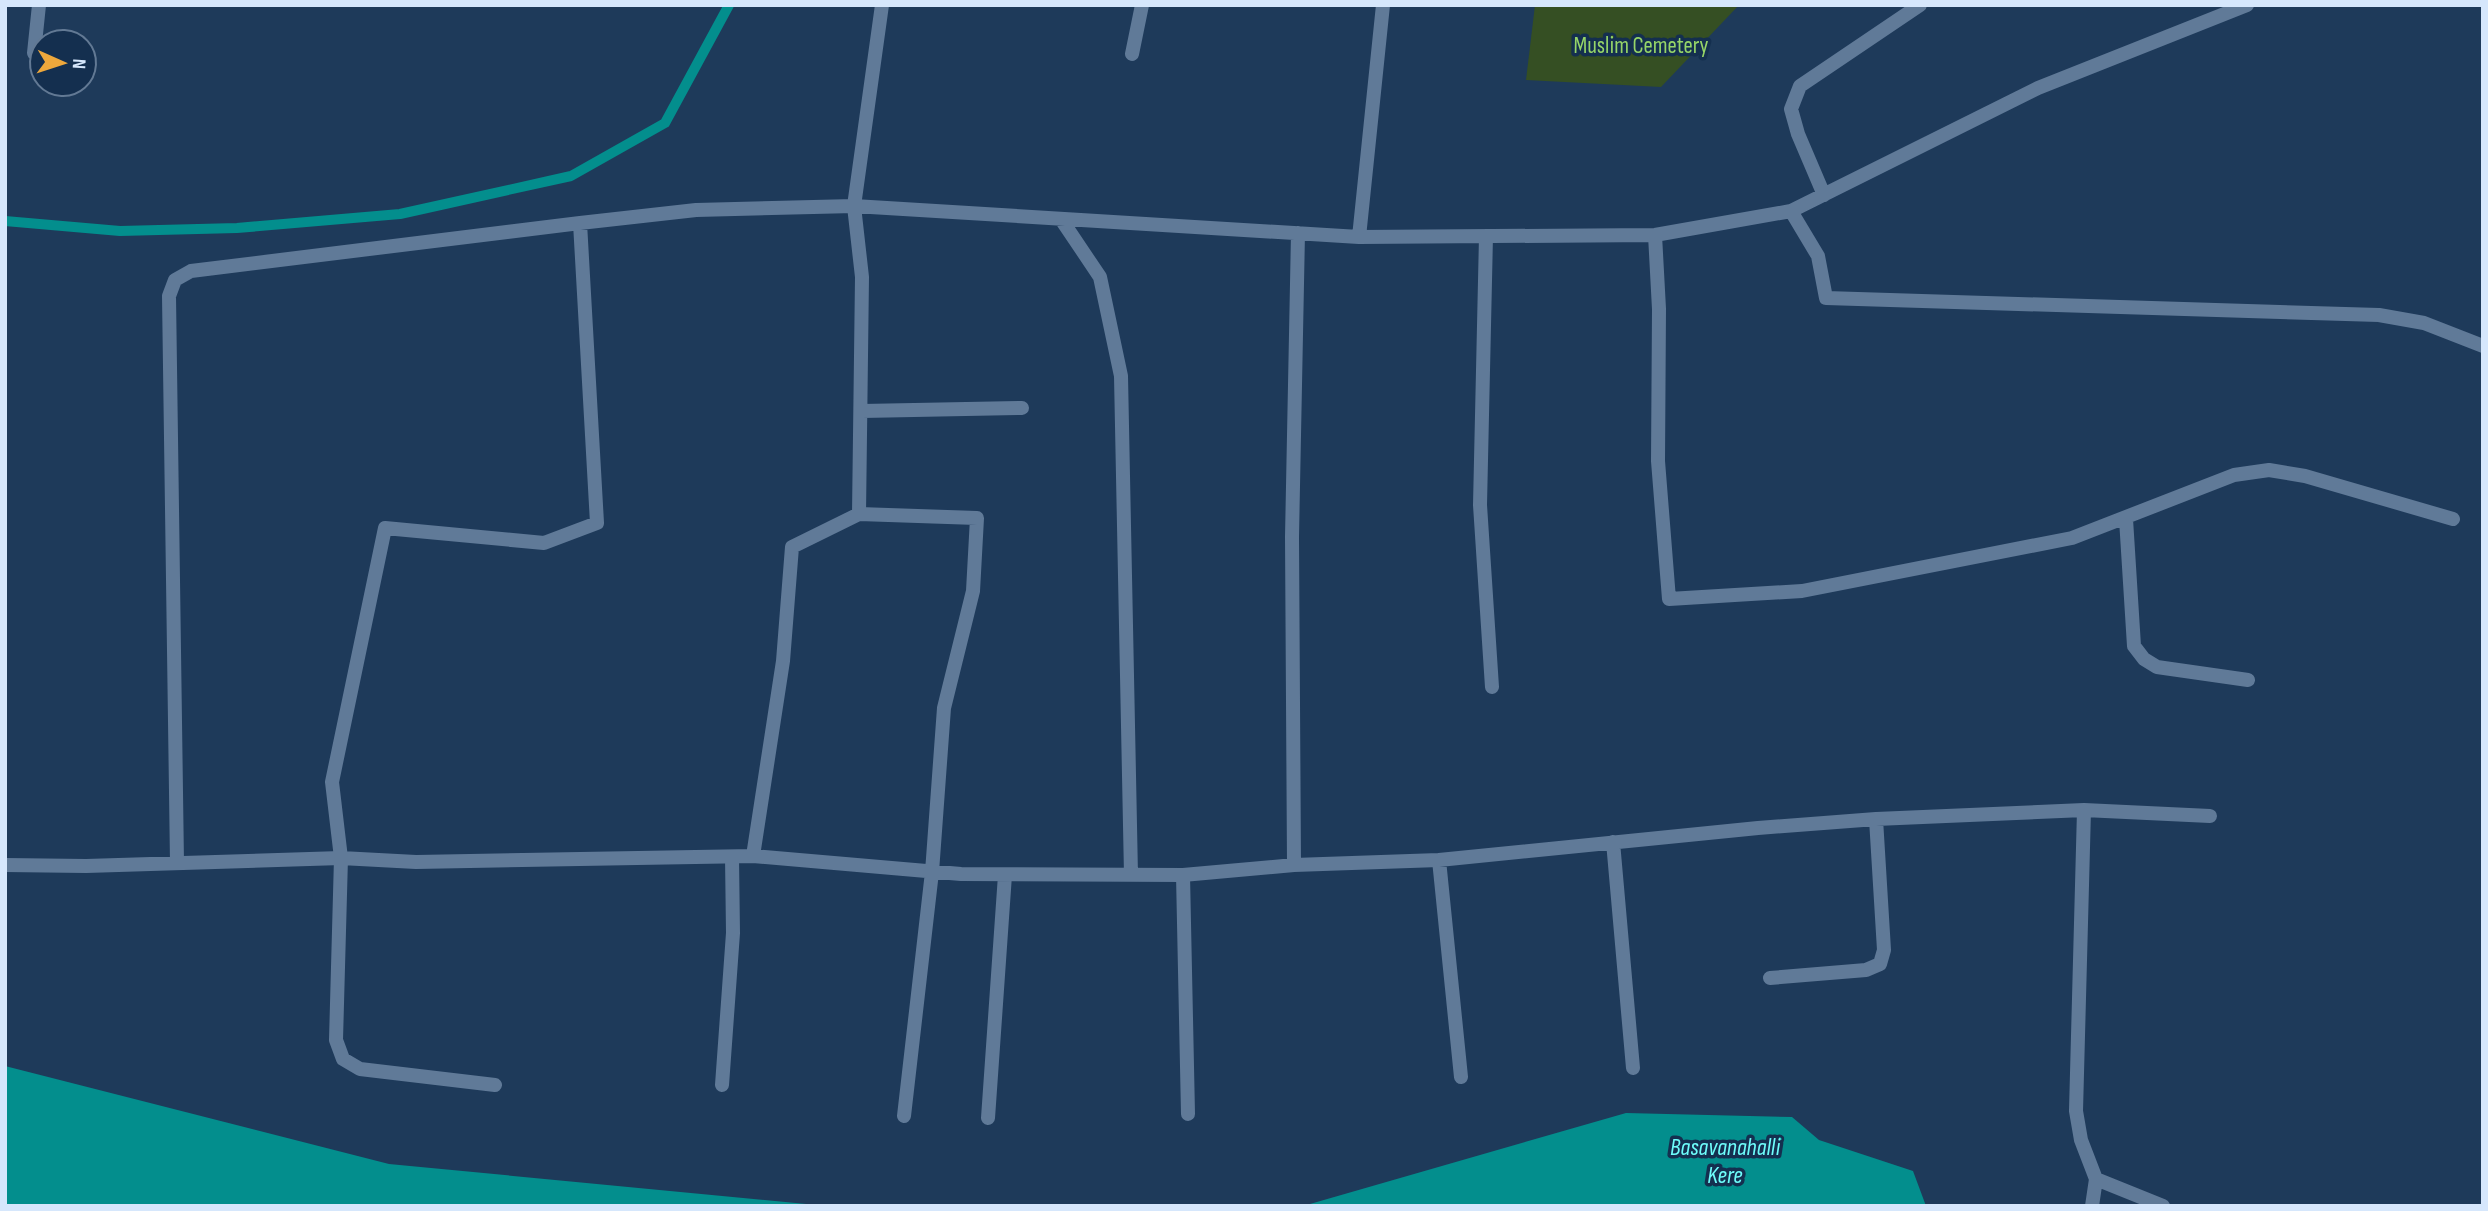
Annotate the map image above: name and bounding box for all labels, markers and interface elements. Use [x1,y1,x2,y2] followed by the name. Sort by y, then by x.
[28,28,98,98] north arrow
[1574,32,1709,60] park label: Muslim Cemetery
[67,58,90,69] text: N
[1670,1133,1781,1190] water label: Basavanahalli Kere

